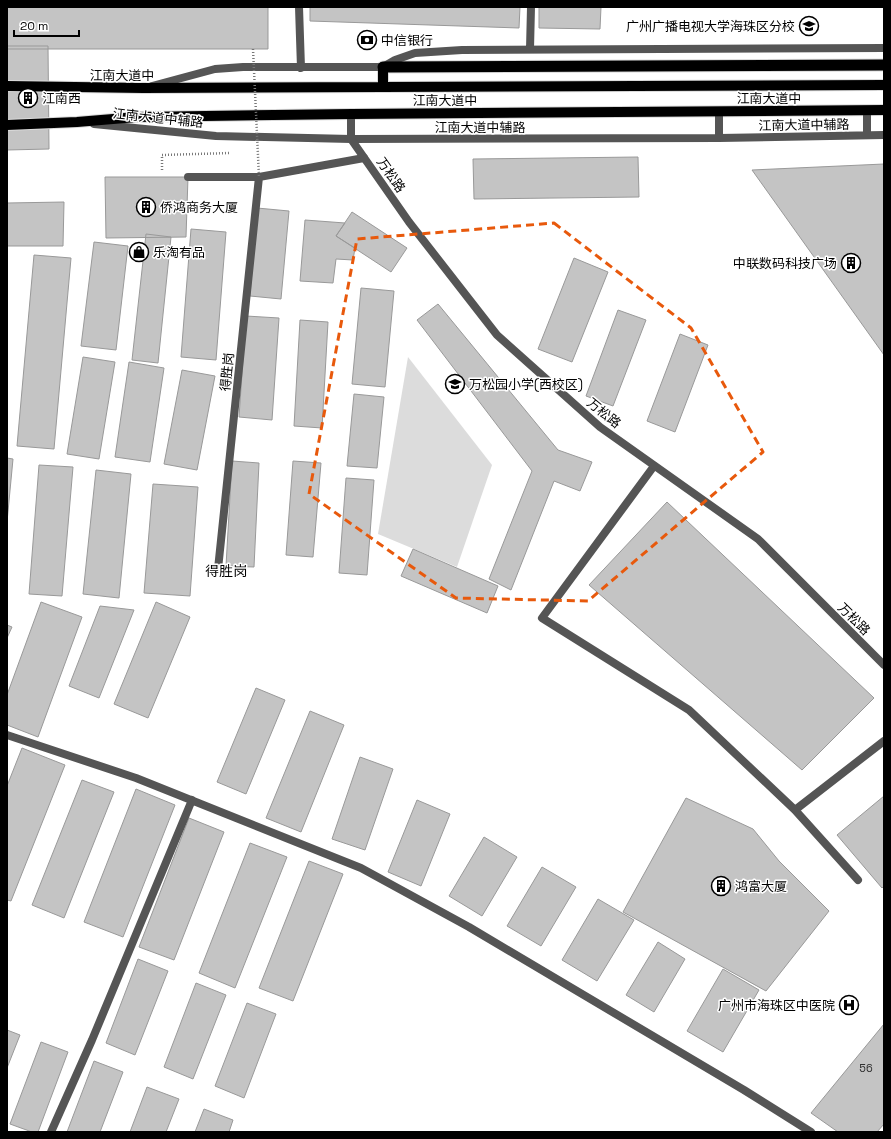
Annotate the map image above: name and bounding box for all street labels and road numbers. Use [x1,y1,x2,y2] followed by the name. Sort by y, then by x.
[89,67,155,84] street label: 江南大道中
[736,90,802,107] street label: 江南大道中
[412,92,478,109] street label: 江南大道中
[112,105,204,131] street label: 江南大道中辅路
[758,116,850,134] street label: 江南大道中辅路
[434,119,526,136] street label: 江南大道中辅路
[373,154,409,196] street label: 万松路
[217,352,237,392] street label: 得胜岗
[583,394,625,432] street label: 万松路
[834,599,874,639] street label: 万松路

